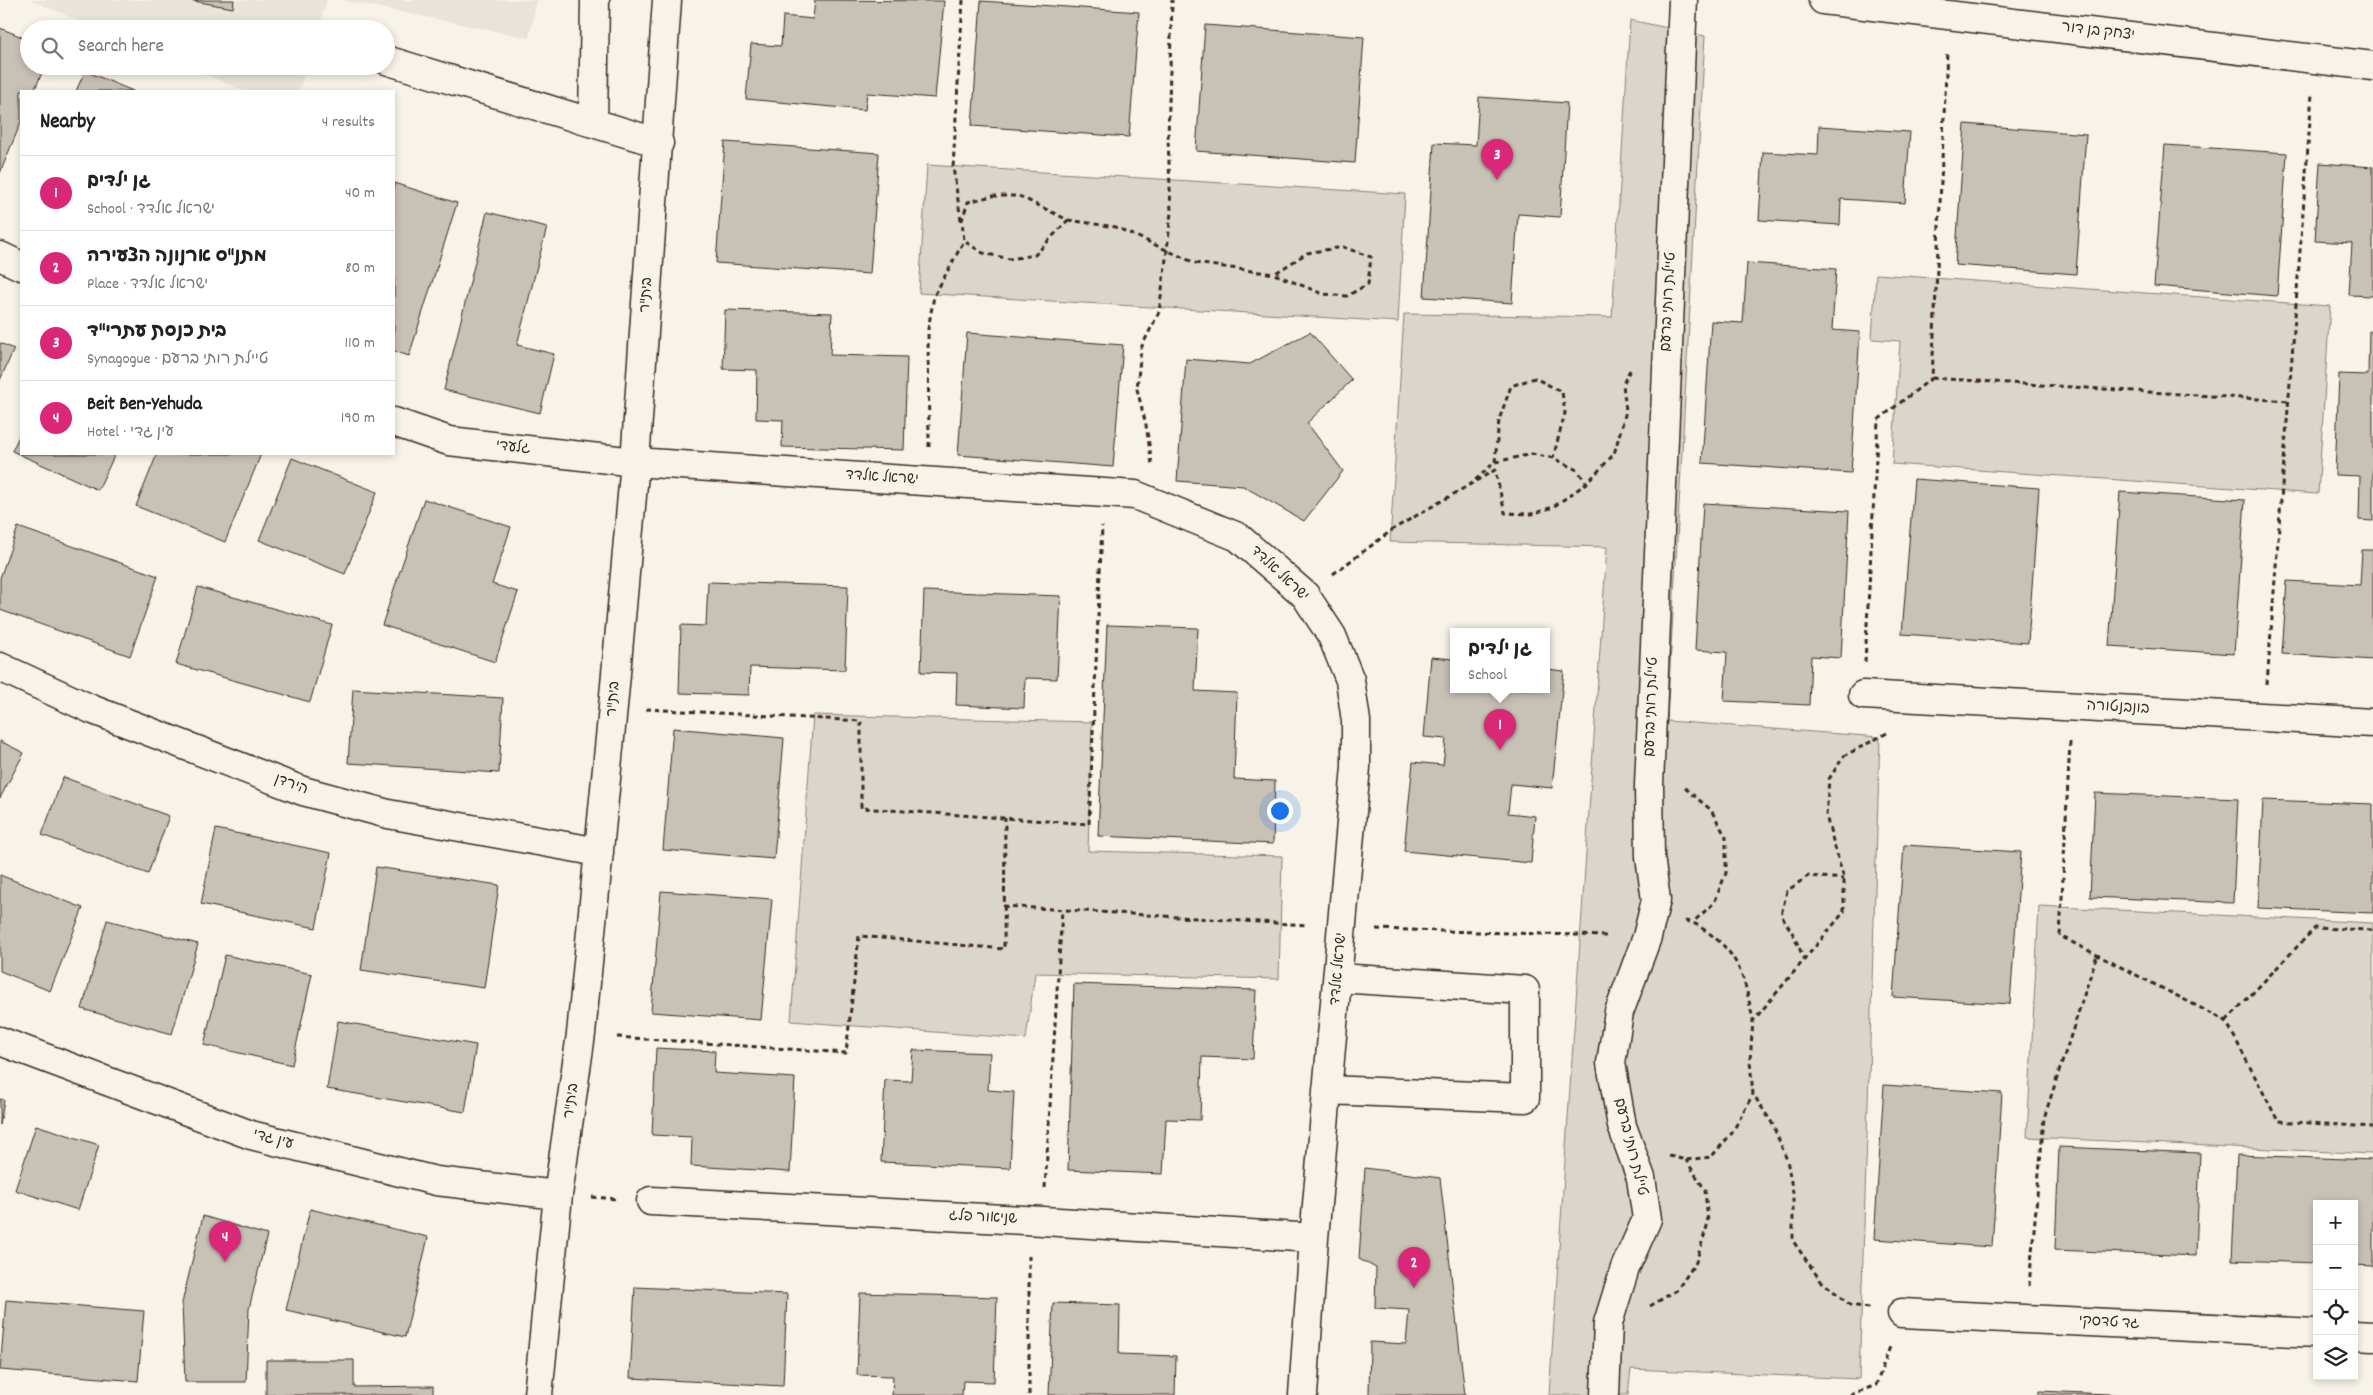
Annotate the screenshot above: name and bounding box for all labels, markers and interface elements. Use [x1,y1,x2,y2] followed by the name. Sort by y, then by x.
[2060,17,2136,47] street label: יצחק בן דור
[20,20,395,75] search box
[38,34,66,62] icon: search
[78,34,164,61] text: Search here
[40,108,95,138] text: Nearby
[322,111,375,134] text: 4 results
[1481,139,1513,180] pin: 3
[87,169,151,196] text: גן ילדים
[54,182,58,205] text: 1
[345,182,375,205] text: 40 m
[87,198,215,221] text: School · ישראל אלדד
[87,244,267,271] text: מתנ"ס ארנונה הצעירה
[1655,251,1683,353] street label: טיילת רותי ברעם
[53,257,60,280] text: 2
[345,257,375,280] text: 80 m
[87,273,208,296] text: Place · ישראל אלדד
[635,276,659,314] street label: בית"ר
[87,319,227,346] text: בית כנסת עתרי"ד
[52,332,60,355] text: 3
[345,332,375,355] text: 110 m
[87,348,268,371] text: Synagogue · טיילת רותי ברעם
[87,392,202,419] text: Beit Ben-Yehuda
[53,407,59,430] text: 4
[341,407,375,430] text: 190 m
[87,421,174,444] text: Hotel · עין גדי
[495,435,531,461] street label: גלעדי
[845,464,919,492] street label: ישראל אלדד
[1245,541,1313,607] street label: ישראל אלדד
[1450,628,1550,693] popup
[1468,637,1532,664] text: גן ילדים
[1639,657,1665,757] street label: טיילת רותי ברעם
[1468,664,1507,687] text: School
[601,680,627,718] street label: בית"ר
[2086,695,2150,721] street label: בונבנטורה
[1484,709,1516,750] pin: 1
[271,769,311,801] street label: הירדן
[1267,798,1293,824] your location
[1325,932,1353,1006] street label: ישראל אלדד
[559,1082,585,1120] street label: בית"ר
[1607,1096,1653,1198] street label: טיילת רותי ברעם
[250,1124,296,1156] street label: עין גדי
[2313,1200,2358,1380] map controls
[2313,1200,2358,1245] button: +
[948,1205,1018,1231] street label: שניאור פלג
[209,1221,241,1262] pin: 4
[2313,1245,2358,1290] button: −
[1398,1247,1430,1288] pin: 2
[2313,1290,2358,1335] button: locate
[2078,1310,2140,1336] street label: גד טדסקי
[2313,1335,2358,1380] button: layers

